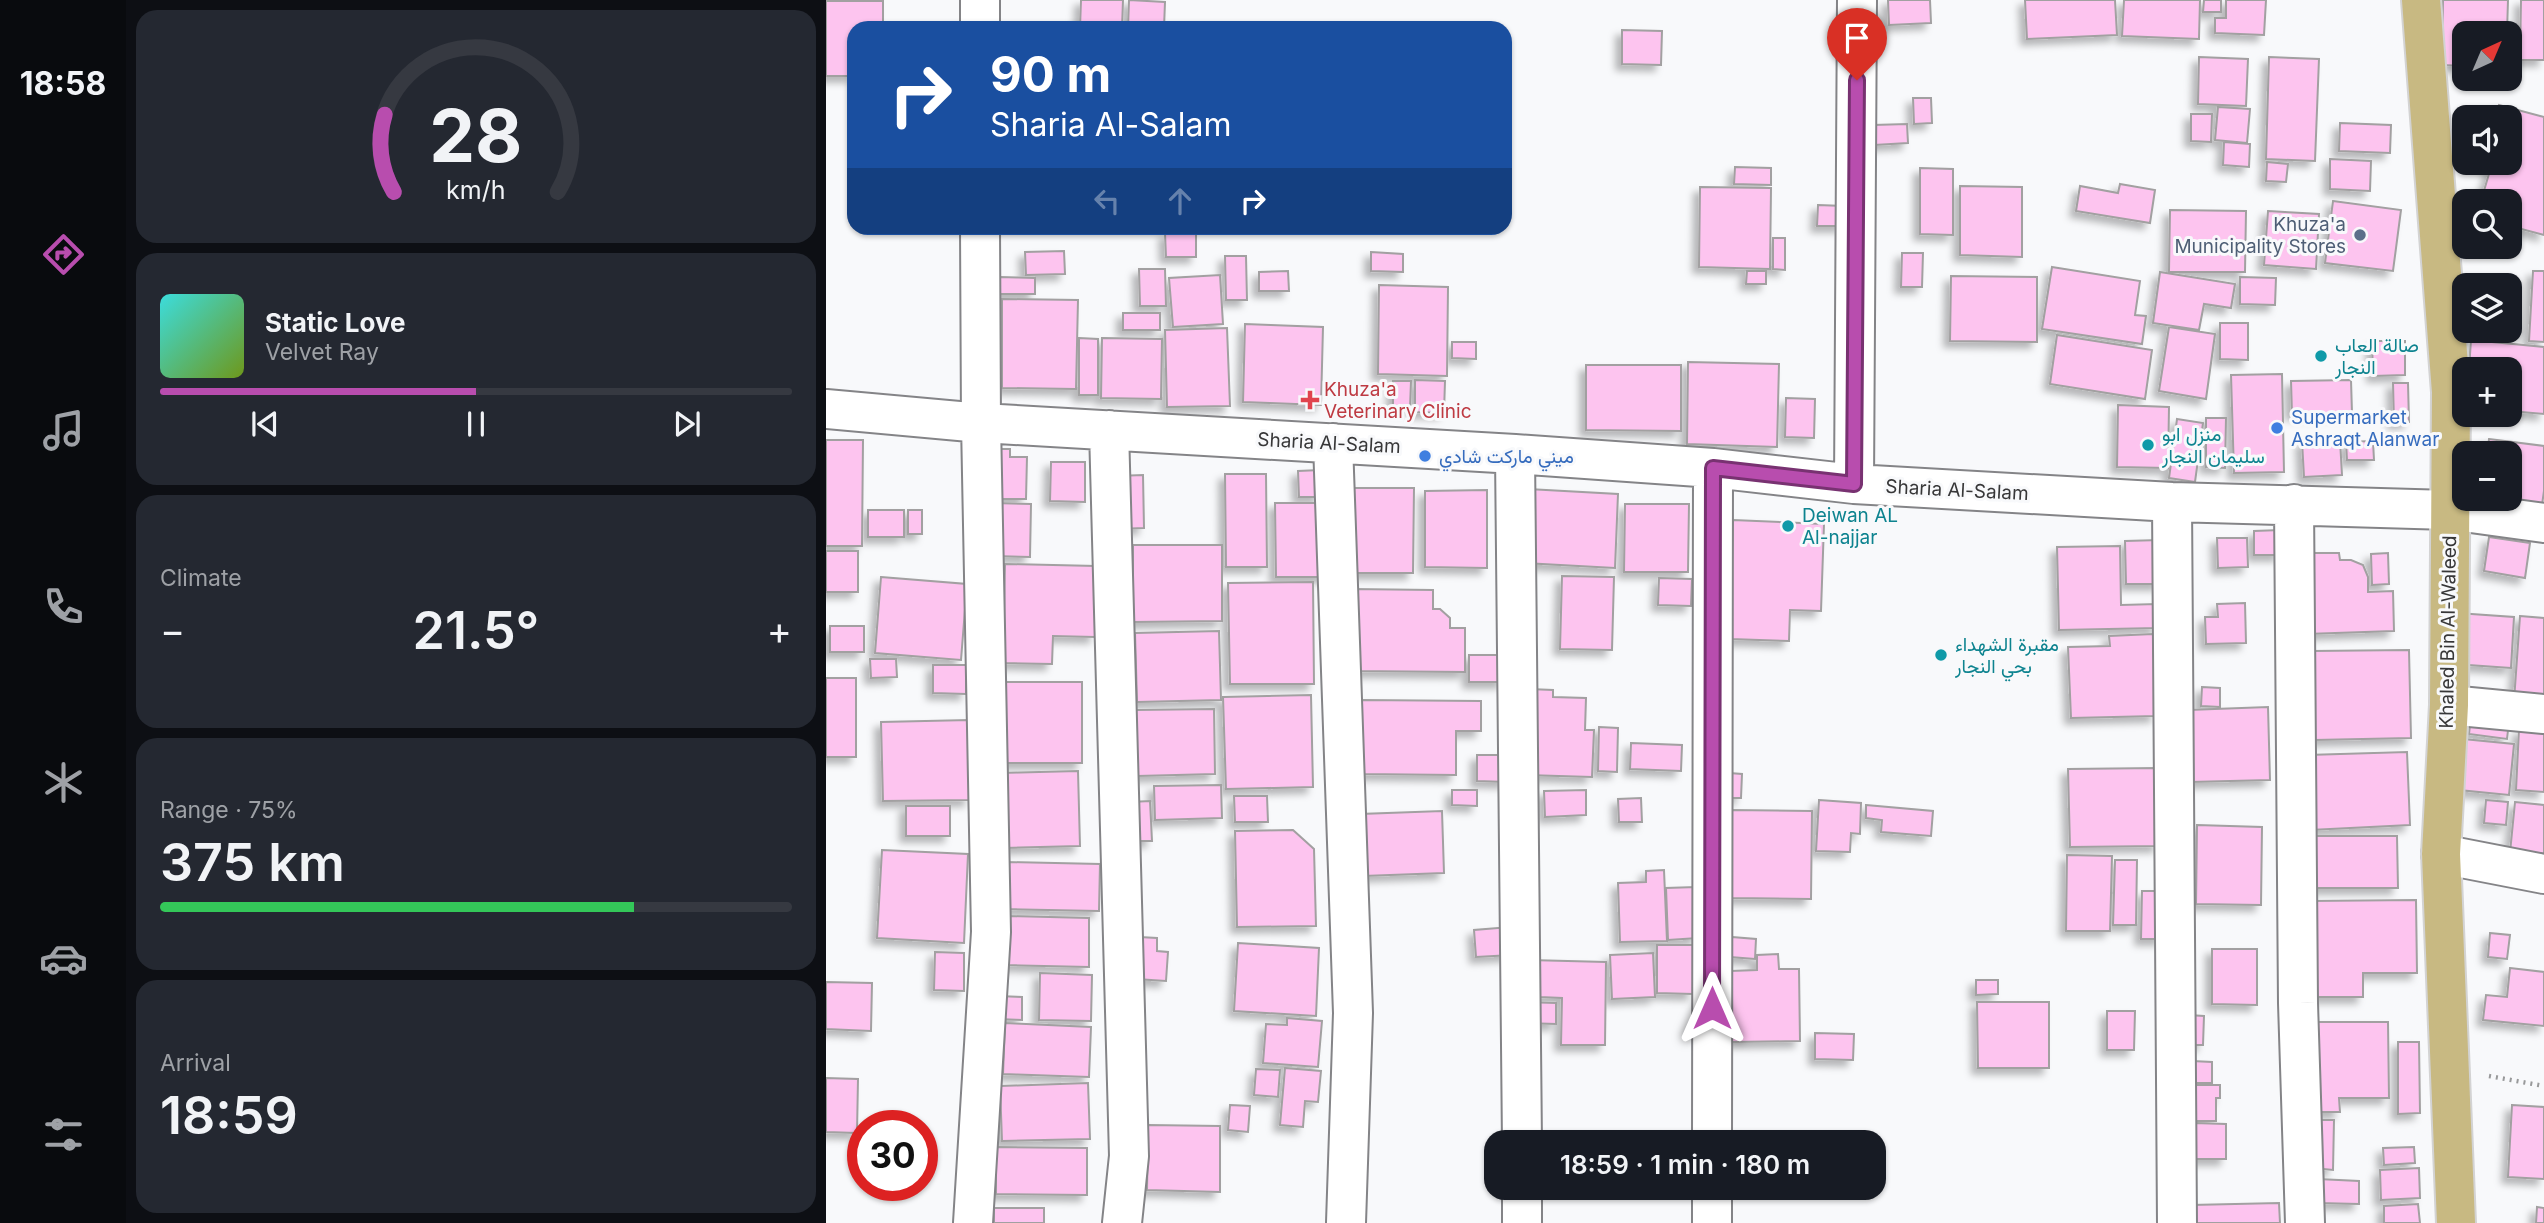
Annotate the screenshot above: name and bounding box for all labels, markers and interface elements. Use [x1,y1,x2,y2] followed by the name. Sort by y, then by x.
[1827,8,1887,80] pin
[1838,19,1876,57] icon: arrive
[2452,21,2522,91] north arrow
[2452,21,2522,511] map controls
[990,45,1111,104] text: 90 m
[875,49,966,140] icon: right
[20,64,106,103] text: 18:58
[429,92,523,181] text: 28
[990,105,1231,144] text: Sharia Al-Salam
[2452,105,2522,175] button: sound
[446,175,506,205] text: km/h
[1088,182,1126,220] icon: left
[1161,182,1199,220] icon: ahead
[1234,182,1272,220] icon: right
[2452,189,2522,259] button: search
[2174,213,2346,258] place label: Khuza'a Municipality Stores
[2352,227,2368,243] marker: Khuza'a Municipality Stores
[39,230,88,279] icon: directions
[2452,273,2522,343] button: layers
[265,307,406,338] text: Static Love
[2334,334,2419,379] place label: صالة العاب النجار
[265,338,379,366] text: Velvet Ray
[2313,348,2329,364] marker: صالة العاب النجار
[2452,357,2522,427] button: +
[1324,378,1472,423] place label: Khuza'a Veterinary Clinic
[1302,392,1318,408] marker: Khuza'a Veterinary Clinic
[246,405,284,443] icon: previous
[457,405,495,443] icon: pause
[668,405,706,443] icon: next
[39,406,88,455] icon: music
[2291,406,2439,451] place label: Supermarket Ashraqt Alanwar
[2269,420,2285,436] marker: Supermarket Ashraqt Alanwar
[2161,423,2265,468] place label: منزل ابو سليمان النجار
[1257,428,1401,458] street label: Sharia Al-Salam
[2140,437,2156,453] marker: منزل ابو سليمان النجار
[2452,441,2522,511] button: −
[1439,445,1574,472] place label: ميني ماركت شادي
[1417,448,1433,464] marker: ميني ماركت شادي
[1885,475,2029,505] street label: Sharia Al-Salam
[1802,504,1898,549] place label: Deiwan AL Al-najjar
[1780,518,1796,534] marker: Deiwan AL Al-najjar
[2435,535,2461,729] street label: Khaled Bin Al-Waleed
[160,564,242,592] text: Climate
[39,582,88,631] icon: phone
[413,599,539,662] text: 21.5°
[160,607,185,653] text: −
[767,607,792,653] text: +
[1954,633,2059,682] place label: مقبرة الشهداء بحي النجار
[1933,647,1949,663] marker: مقبرة الشهداء بحي النجار
[39,758,88,807] icon: climate
[160,796,298,824] text: Range · 75%
[160,831,345,894] text: 375 km
[39,934,88,983] icon: car
[1675,971,1749,1045] position arrow
[160,1049,231,1077] text: Arrival
[160,1084,298,1147] text: 18:59
[39,1110,88,1159] icon: filters
[847,1110,938,1201] speed limit sign: 30
[1560,1149,1810,1180] text: 18:59 · 1 min · 180 m

